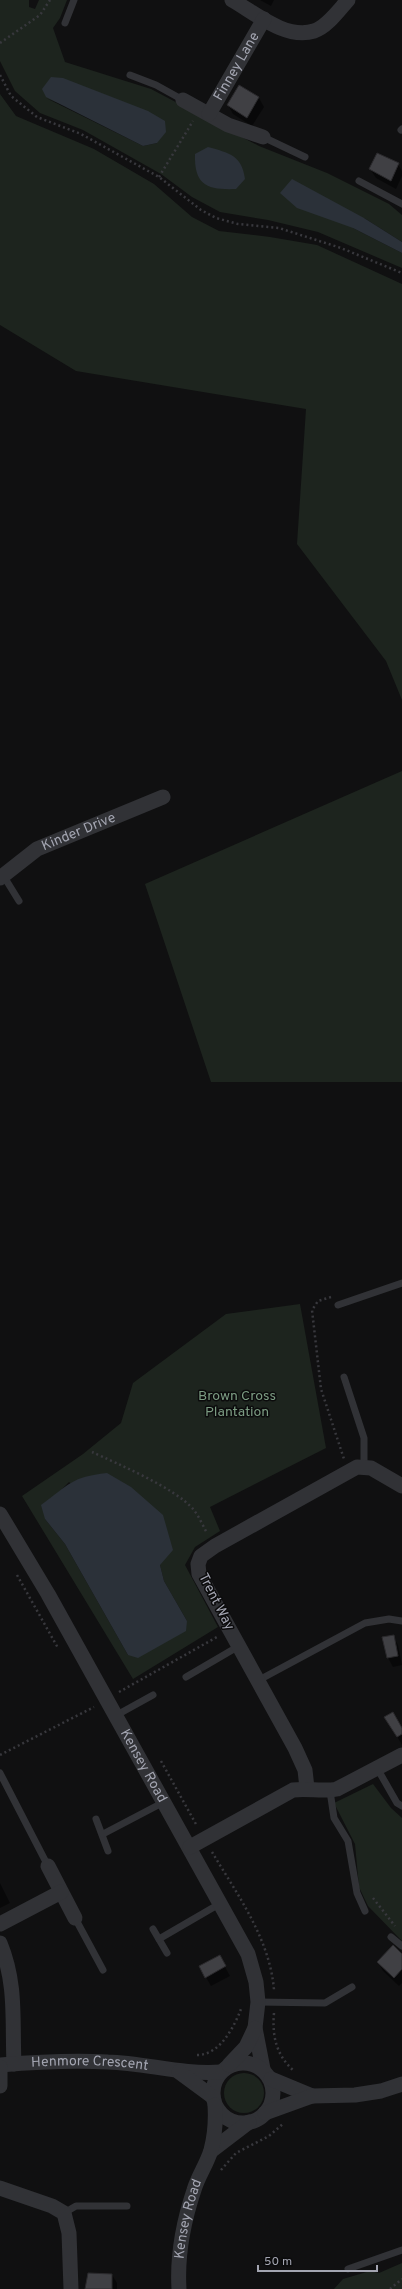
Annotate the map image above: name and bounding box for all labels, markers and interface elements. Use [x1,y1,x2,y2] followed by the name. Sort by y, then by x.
[210,29,263,104] street label: Finney Lane
[39,809,118,855] street label: Kinder Drive
[198,1388,276,1421] park label: Brown Cross Plantation
[194,1571,238,1633] street label: Trent Way
[116,1726,171,1806] street label: Kensey Road
[31,2053,149,2075] street label: Henmore Crescent
[171,2177,206,2260] street label: Kensey Road
[258,2247,377,2273] scale bar
[264,2254,292,2270] text: 50 m

